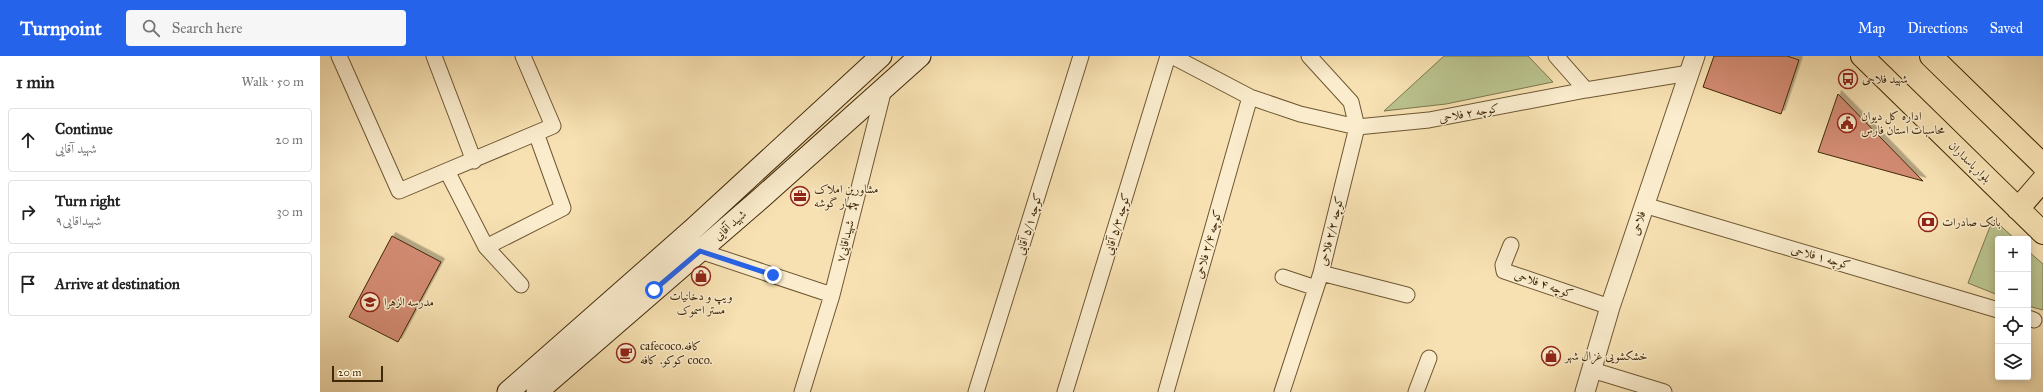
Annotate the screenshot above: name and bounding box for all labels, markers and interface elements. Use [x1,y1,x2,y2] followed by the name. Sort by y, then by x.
[126,10,406,46] search box
[20,17,102,40] text: Turnpoint
[140,17,162,39] icon: search
[172,19,243,37] text: Search here
[1858,20,1885,37] text: Map
[1907,20,1968,37] text: Directions
[1990,20,2023,37] text: Saved
[1837,68,1859,90] bus stop icon: شهید فلاحی
[16,72,55,93] text: 1 min
[1862,72,1908,87] place label: شهید فلاحی
[241,74,304,90] text: Walk · 50 m
[1438,101,1501,127] street label: کوچه ۲ فلاحی
[1861,109,1945,138] place label: اداره کل دیوان محاسبات استان فارس
[1836,112,1858,134] public building icon: اداره کل دیوان محاسبات استان فارس
[55,120,113,138] text: Continue
[17,129,39,151] icon: ahead
[275,132,303,148] text: 20 m
[1945,138,1994,187] street label: بلوار پاسداران
[55,141,97,157] text: شهید آقایی
[814,182,878,211] place label: مشاورین املاک چهار گوشه
[789,185,811,207] office icon: مشاورین املاک چهار گوشه
[1012,191,1047,257] street label: کوچه ۵/۱ آقایی
[1100,191,1135,257] street label: کوچه ۵/۳ آقایی
[55,192,120,210] text: Turn right
[1316,195,1348,268] street label: کوچه ۲/۲ فلاحی
[17,201,39,223] icon: right
[277,204,303,220] text: 30 m
[710,206,750,244] street label: شهید آقایی
[1191,208,1226,281] street label: کوچه ۲/۴ فلاحی
[1627,209,1649,237] street label: فلاحی
[1917,211,1939,233] bank icon: بانک صادرات
[55,213,102,229] text: شهیداقایی۹
[1942,215,2001,229] place label: بانک صادرات
[833,218,858,264] street label: شهیداقایی۷
[1995,236,2031,380] map controls
[1995,236,2031,272] button: +
[1789,242,1852,274] street label: کوچه ۱ فلاحی
[690,265,712,287] shop icon: ویپ و دخانیات مستر اسموک
[764,266,782,284] route end
[1512,267,1575,302] street label: کوچه ۴ فلاحی
[1995,272,2031,308] button: −
[17,273,39,295] icon: arrive
[55,275,180,293] text: Arrive at destination
[645,281,663,299] route start
[669,289,733,318] place label: ویپ و دخانیات مستر اسموک
[359,291,381,313] school or university icon: مدرسه الزهرا
[384,295,434,310] place label: مدرسه الزهرا
[1995,308,2031,344] button: locate
[640,339,712,368] place label: cafecoco.کافه کوکو. کافه coco.
[615,342,637,364] cafe icon: cafecoco.کافه کوکو. کافه coco.
[1995,344,2031,380] button: layers
[1540,345,1562,367] shop icon: خشکشویی غزال شهر
[1563,349,1648,365] place label: خشکشویی غزال شهر
[332,364,383,383] scale bar
[338,366,361,379] text: 20 m

